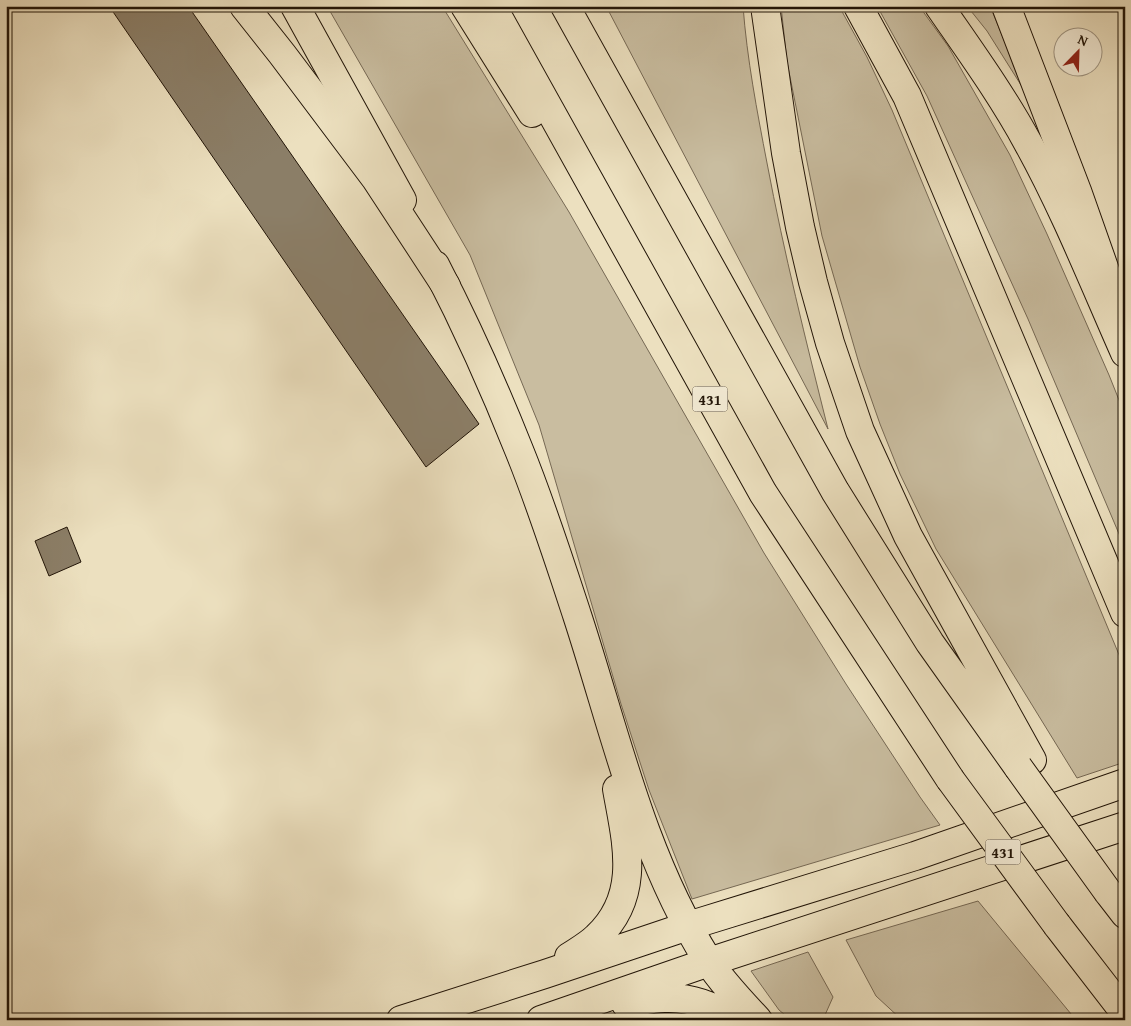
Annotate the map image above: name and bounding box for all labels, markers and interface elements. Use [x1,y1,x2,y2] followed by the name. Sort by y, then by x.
[1054,28,1104,78] north arrow
[1075,29,1092,51] text: N
[692,386,728,412] road number: 431
[986,840,1020,864] road number: 431

